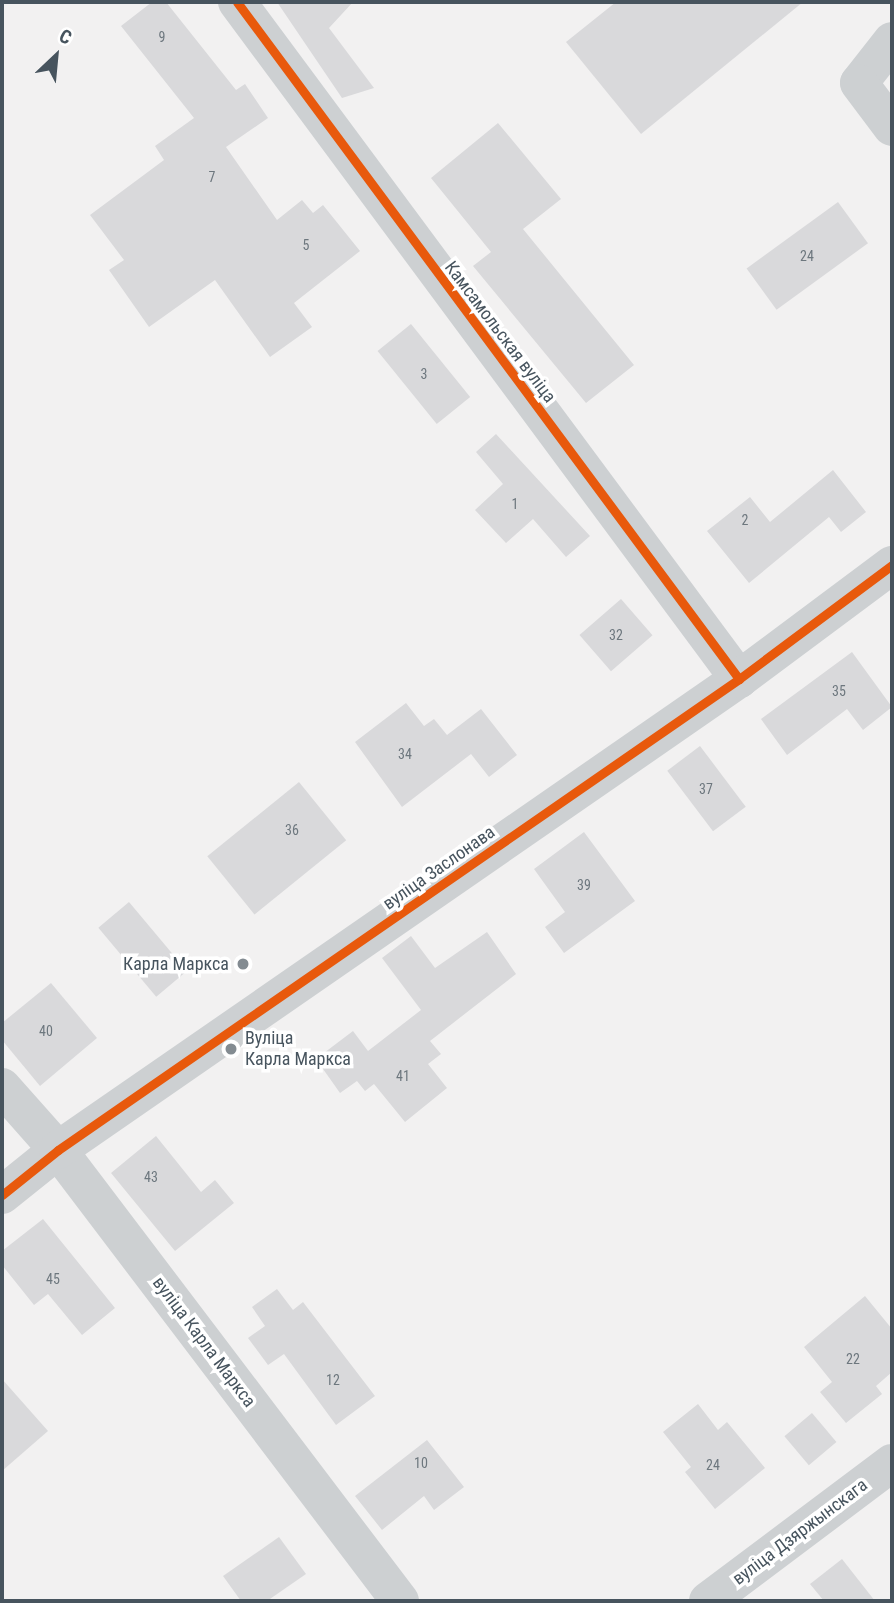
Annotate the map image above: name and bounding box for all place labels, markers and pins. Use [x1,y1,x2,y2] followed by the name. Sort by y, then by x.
[123,953,229,975] place label: Карла Маркса
[235,956,251,972] marker: Карла Маркса
[245,1028,351,1070] place label: Вуліца Карла Маркса
[223,1041,239,1057] marker: Вуліца Карла Маркса

